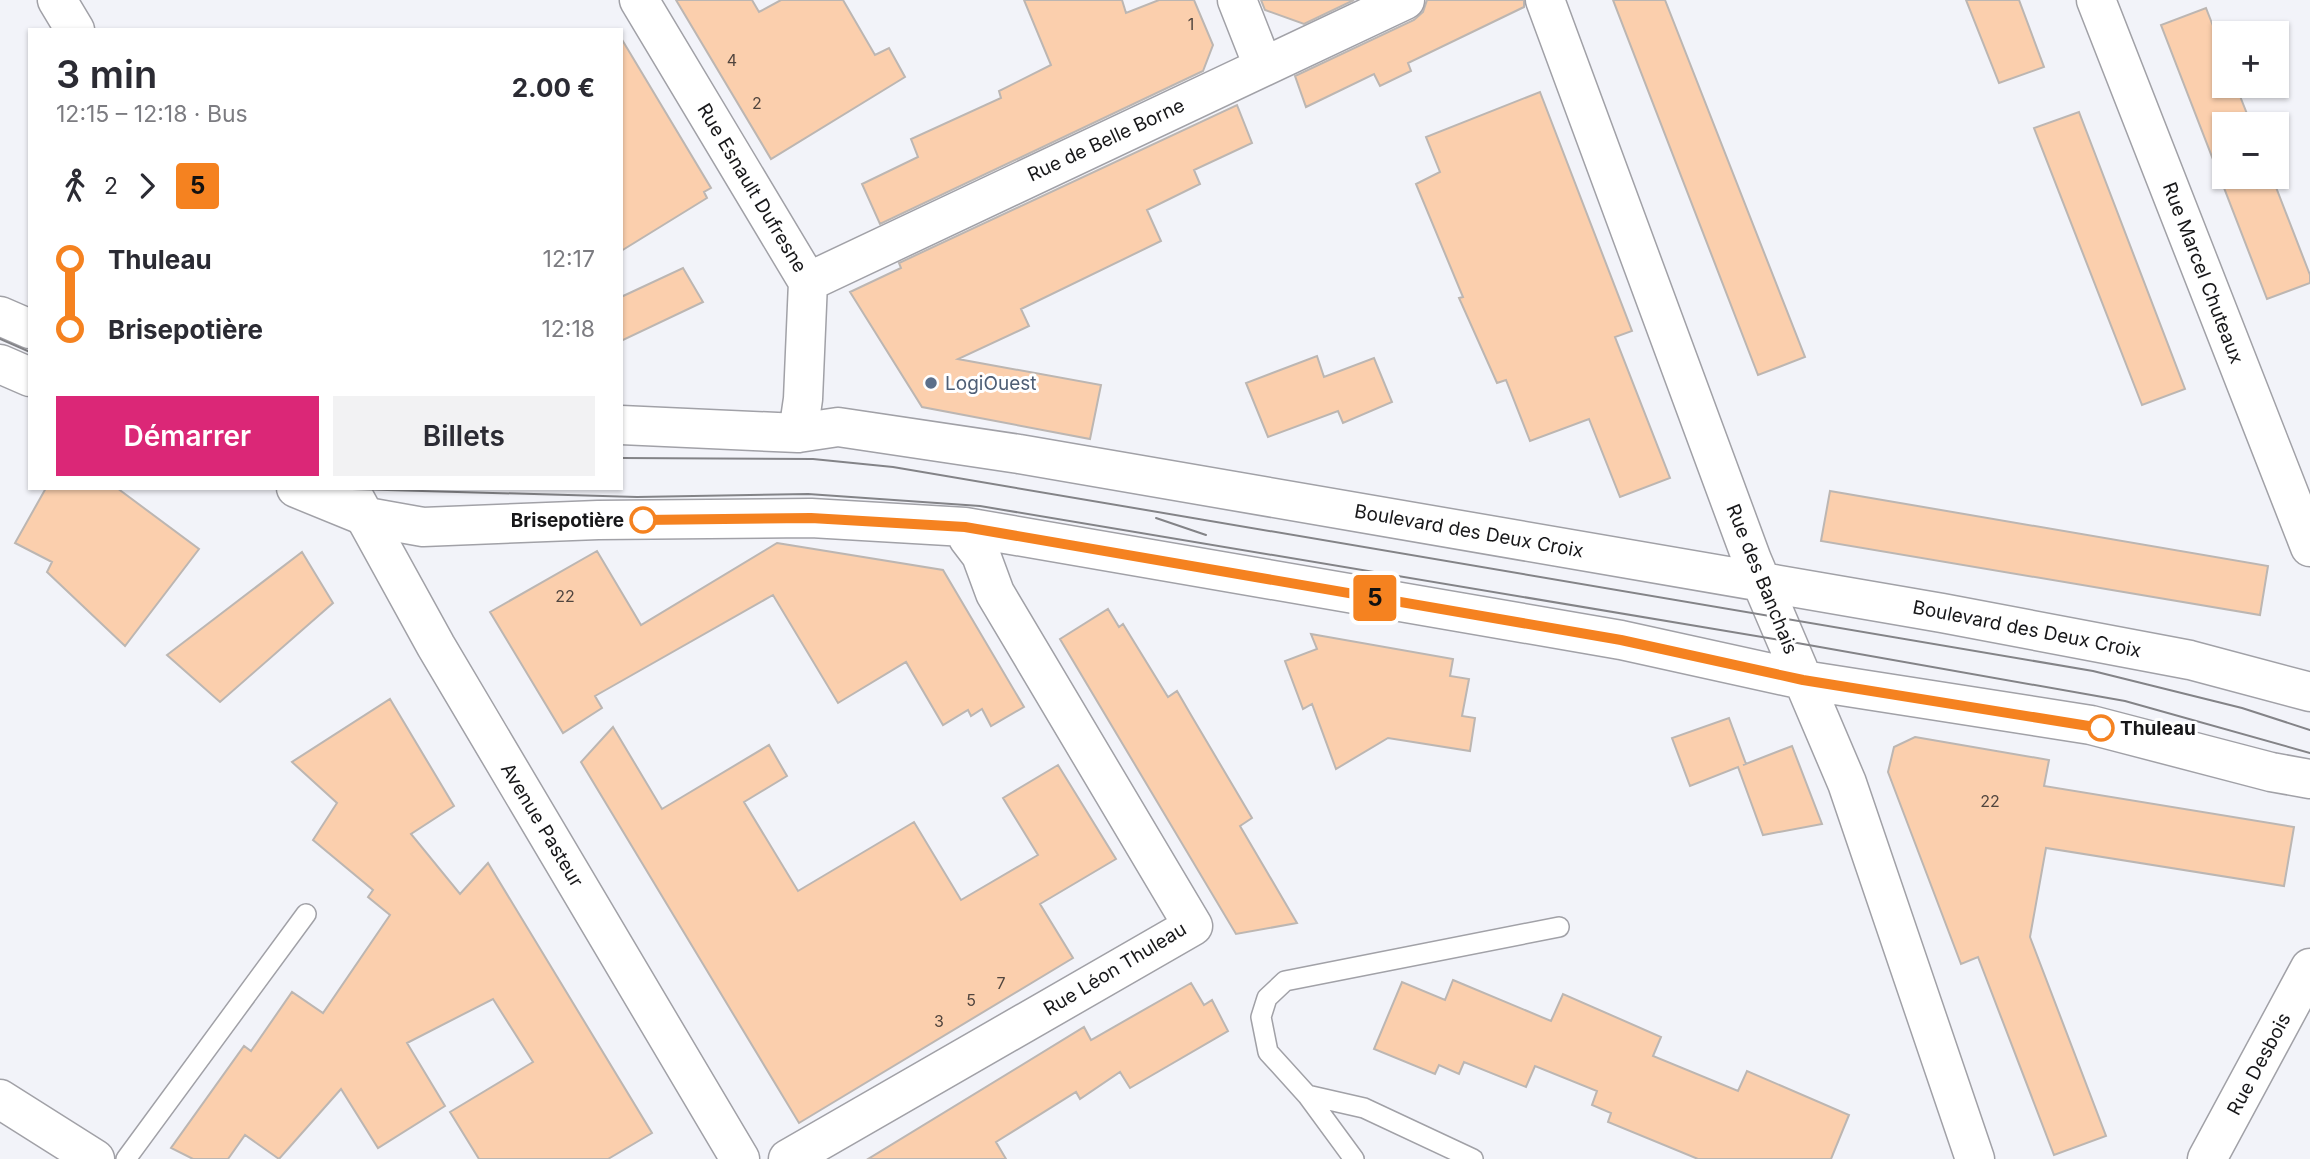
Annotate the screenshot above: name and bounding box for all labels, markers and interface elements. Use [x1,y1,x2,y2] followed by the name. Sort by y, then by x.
[1188,14,1194,34] house number: 1
[2212,21,2289,189] map controls
[2212,21,2289,98] button: +
[727,50,737,70] house number: 4
[56,51,157,97] text: 3 min
[512,72,595,103] text: 2.00 €
[752,93,762,113] house number: 2
[1024,94,1188,186] street label: Rue de Belle Borne
[692,99,812,277] street label: Rue Esnault Dufresne
[56,100,248,128] text: 12:15 – 12:18 · Bus
[2212,112,2289,189] button: −
[56,167,94,205] icon: walk
[128,167,166,205] icon: forward
[190,171,205,200] text: 5
[104,172,118,200] text: 2
[2158,179,2248,367] street label: Rue Marcel Chuteaux
[108,244,212,275] text: Thuleau
[543,245,595,273] text: 12:17
[108,314,263,345] text: Brisepotière
[541,315,595,343] text: 12:18
[945,372,1036,395] place label: LogiOuest
[923,375,939,391] marker: LogiOuest
[56,396,319,476] button: Démarrer
[333,396,595,476] button: Billets
[1353,500,1585,562] street label: Boulevard des Deux Croix
[1721,501,1803,657] street label: Rue des Banchais
[630,507,656,533] marker: Brisepotière
[511,509,624,532] place label: Brisepotière
[1352,575,1398,621] line badge: 5
[1367,583,1383,612] text: 5
[555,586,575,606] house number: 22
[1911,596,2143,662] street label: Boulevard des Deux Croix
[2088,715,2114,741] marker: Thuleau
[2120,717,2196,740] place label: Thuleau
[496,759,588,891] street label: Avenue Pasteur
[1980,791,2000,811] house number: 22
[1040,917,1190,1021] street label: Rue Léon Thuleau
[996,973,1006,993] house number: 7
[966,990,976,1010] house number: 5
[2222,1009,2296,1119] street label: Rue Desbois
[934,1011,944,1031] house number: 3

